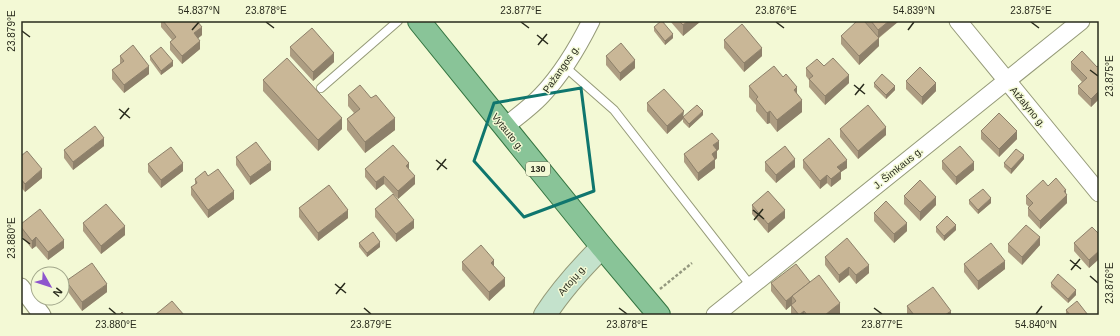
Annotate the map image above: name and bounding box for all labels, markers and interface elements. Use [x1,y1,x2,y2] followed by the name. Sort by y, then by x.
[178,5,220,16] text: 54.837°N
[245,5,287,16] text: 23.878°E
[500,5,542,16] text: 23.877°E
[755,5,797,16] text: 23.876°E
[893,5,935,16] text: 54.839°N
[1010,5,1052,16] text: 23.875°E
[6,10,17,52] text: 23.879°E
[541,43,581,95] street label: Pažangos g.
[1104,55,1115,97] text: 23.875°E
[1008,85,1048,129] street label: Atžalyno g.
[490,111,526,153] street label: Vytauto g.
[871,144,925,191] street label: J. Šimkaus g.
[526,162,550,176] road number: 130
[6,217,17,259] text: 23.880°E
[556,262,588,298] street label: Artojų g.
[1104,262,1115,304] text: 23.876°E
[30,266,70,306] north arrow
[51,285,65,299] text: N
[95,319,137,330] text: 23.880°E
[350,319,392,330] text: 23.879°E
[606,319,648,330] text: 23.878°E
[861,319,903,330] text: 23.877°E
[1015,319,1057,330] text: 54.840°N

